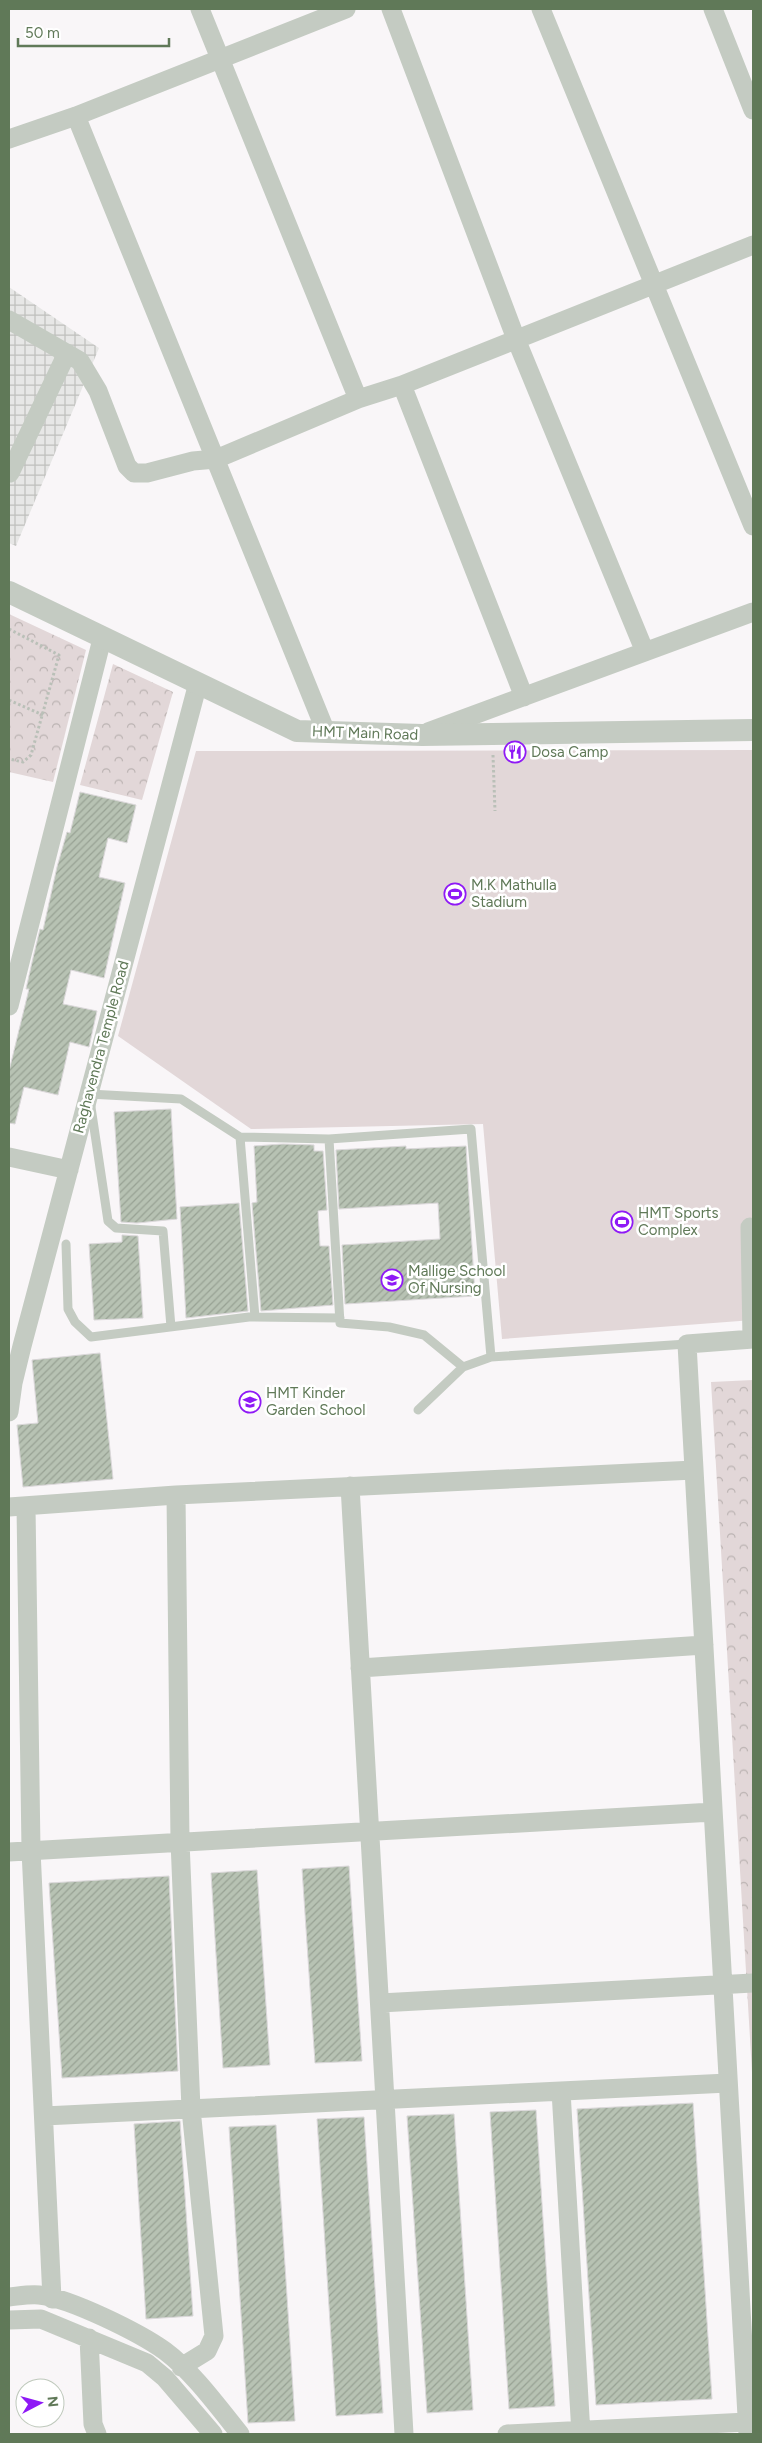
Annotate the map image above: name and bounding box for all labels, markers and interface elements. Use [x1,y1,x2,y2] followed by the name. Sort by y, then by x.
[18,15,169,47] scale bar
[25,24,60,42] text: 50 m
[312,722,418,744] street label: HMT Main Road
[503,740,527,764] restaurant icon: Dosa Camp
[531,743,609,761] place label: Dosa Camp
[471,876,557,911] place label: M.K Mathulla Stadium
[443,882,467,906] sports icon: M.K Mathulla Stadium
[69,959,133,1135] street label: Raghavendra Temple Road
[638,1204,718,1239] place label: HMT Sports Complex
[610,1210,634,1234] sports icon: HMT Sports Complex
[408,1262,506,1297] place label: Mallige School Of Nursing
[380,1268,404,1292] school or university icon: Mallige School Of Nursing
[266,1384,366,1419] place label: HMT Kinder Garden School
[238,1390,262,1414] school or university icon: HMT Kinder Garden School
[15,2378,65,2428] north arrow
[43,2395,61,2408] text: N

